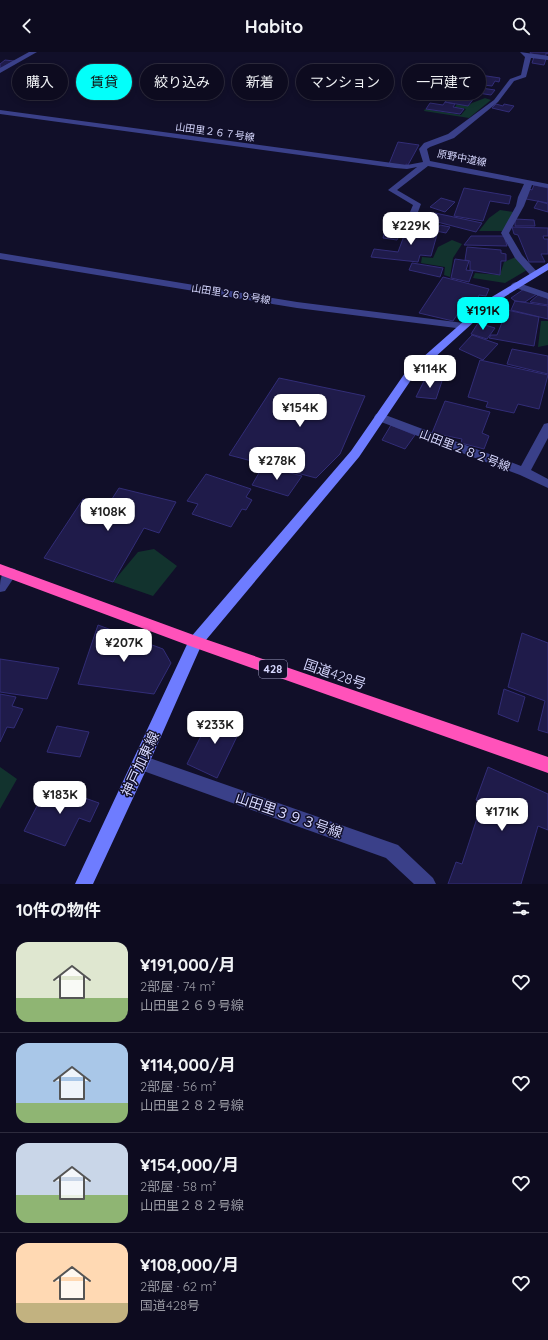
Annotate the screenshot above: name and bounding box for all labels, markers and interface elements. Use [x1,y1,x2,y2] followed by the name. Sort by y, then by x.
[16,15,38,37] icon: back
[245,15,303,38] text: Habito
[510,15,532,37] icon: search
[12,64,68,100] chip: 購入
[76,64,132,100] chip: 賃貸
[140,64,224,100] chip: 絞り込み
[232,64,288,100] chip: 新着
[296,64,394,100] chip: マンション
[402,64,486,100] chip: 一戸建て
[174,120,256,144] street label: 山田里２６７号線
[436,147,488,169] street label: 原野中道線
[383,212,439,246] pin: ¥229K
[392,217,430,233] text: ¥229K
[190,281,272,307] street label: 山田里２６９号線
[455,297,511,331] pin: ¥191K
[466,302,500,318] text: ¥191K
[402,355,458,389] pin: ¥114K
[413,360,447,376] text: ¥114K
[272,394,328,428] pin: ¥154K
[282,399,318,415] text: ¥154K
[417,426,513,474] street label: 山田里２８２号線
[249,447,305,481] pin: ¥278K
[258,452,296,468] text: ¥278K
[80,498,136,532] pin: ¥108K
[90,503,126,519] text: ¥108K
[96,629,152,663] pin: ¥207K
[105,634,143,650] text: ¥207K
[301,655,369,693] street label: 国道428号
[259,660,287,678] road number: 428
[187,711,243,745] pin: ¥233K
[196,716,234,732] text: ¥233K
[117,728,163,800] street label: 神戸加東線
[32,781,88,815] pin: ¥183K
[42,786,78,802] text: ¥183K
[233,788,345,842] street label: 山田里３９３号線
[474,798,530,832] pin: ¥171K
[485,803,519,819] text: ¥171K
[510,897,532,919] icon: filters
[16,899,101,920] text: 10件の物件
[140,954,236,975] text: ¥191,000/月
[48,958,96,1006] icon: home
[510,971,532,993] icon: heart
[140,978,215,994] text: 2部屋 · 74 m²
[140,997,244,1013] text: 山田里２６９号線
[140,1054,236,1075] text: ¥114,000/月
[48,1059,96,1107] icon: home
[510,1072,532,1094] icon: heart
[140,1078,216,1094] text: 2部屋 · 56 m²
[140,1097,244,1113] text: 山田里２８２号線
[140,1154,239,1175] text: ¥154,000/月
[48,1159,96,1207] icon: home
[510,1172,532,1194] icon: heart
[140,1178,216,1194] text: 2部屋 · 58 m²
[140,1197,244,1213] text: 山田里２８２号線
[140,1254,239,1275] text: ¥108,000/月
[48,1259,96,1307] icon: home
[510,1272,532,1294] icon: heart
[140,1278,217,1294] text: 2部屋 · 62 m²
[140,1297,200,1313] text: 国道428号

